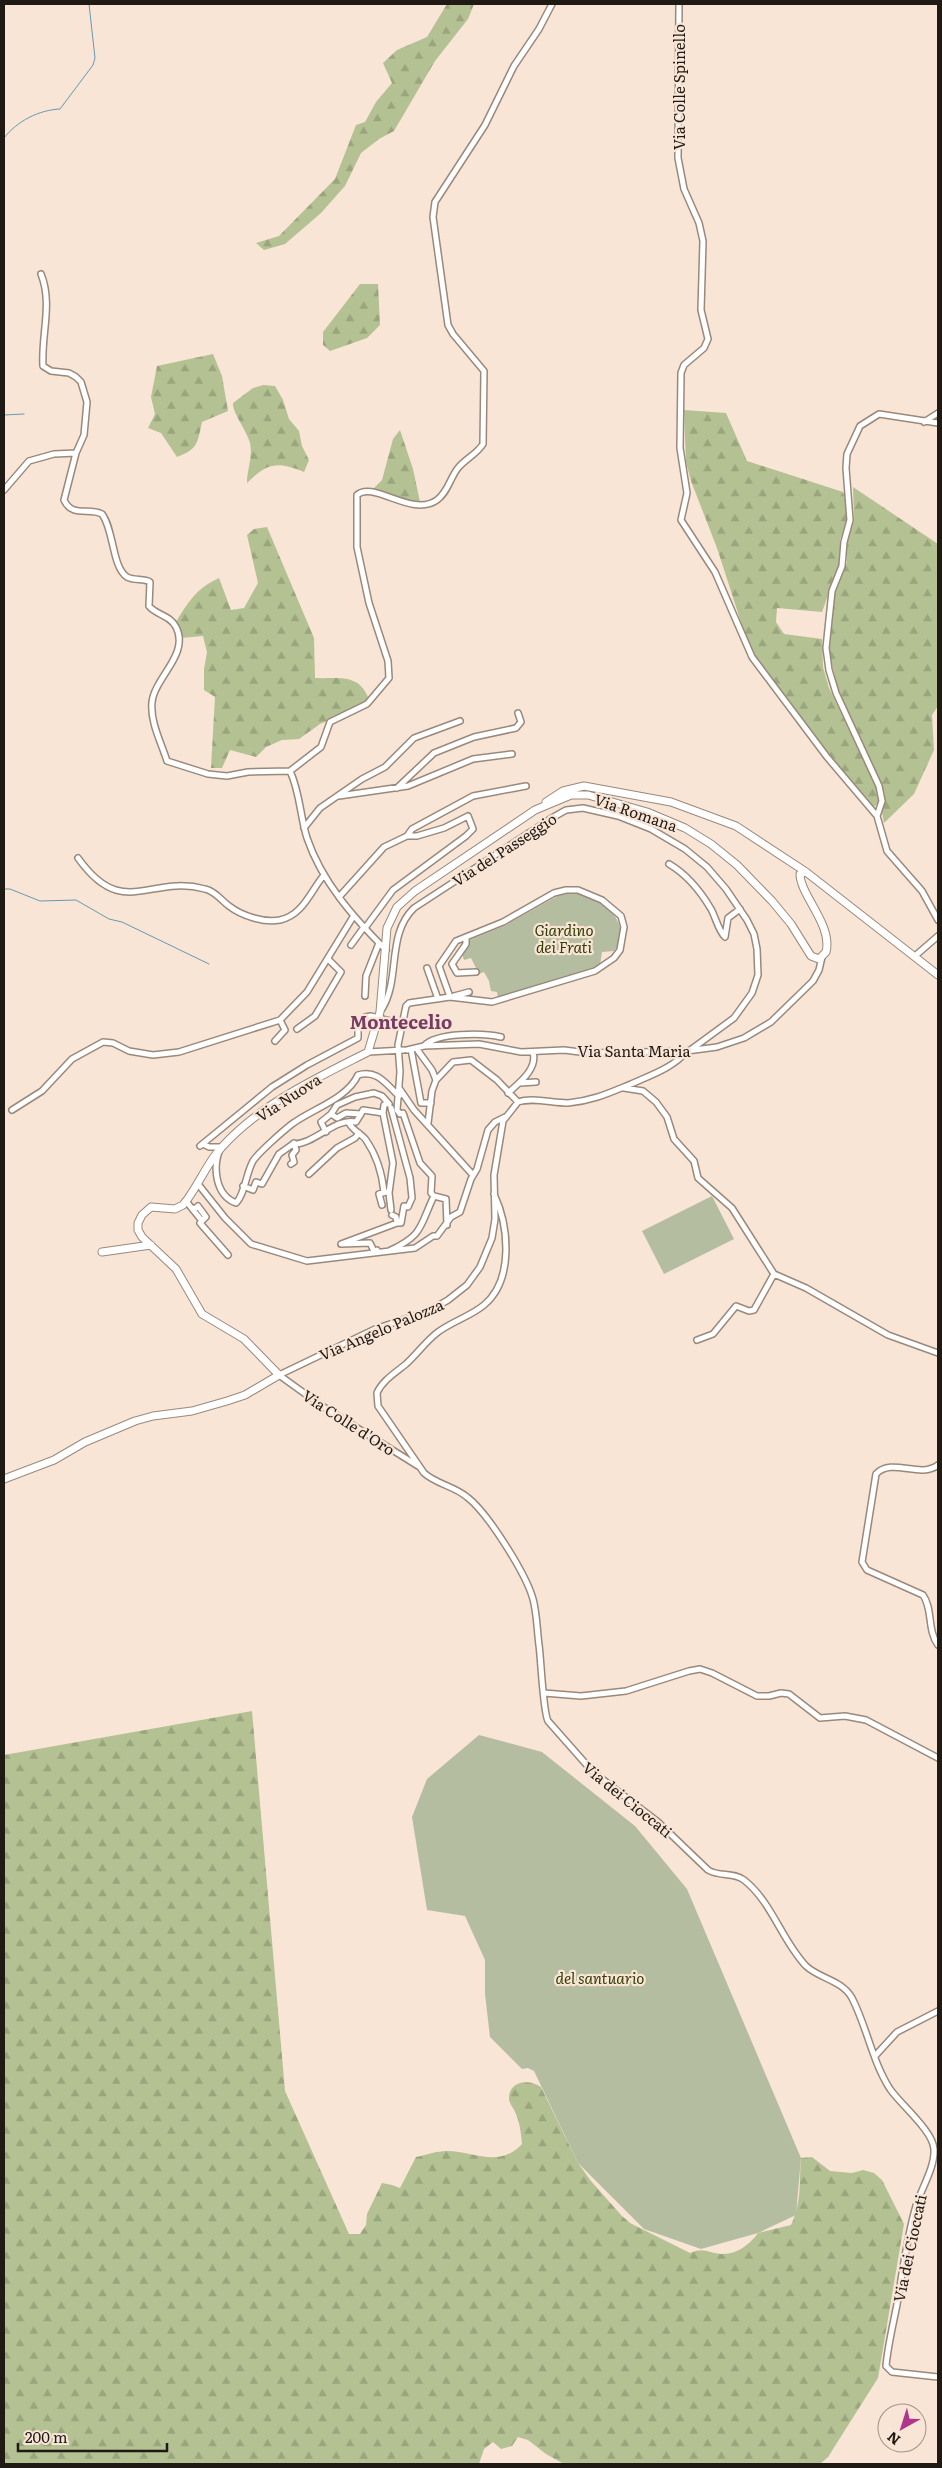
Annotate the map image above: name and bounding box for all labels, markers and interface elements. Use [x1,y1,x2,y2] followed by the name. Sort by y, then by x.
[667,24,690,150] street label: Via Colle Spinello
[591,787,682,837] street label: Via Romana
[447,806,561,891] street label: Via del Passeggio
[535,918,593,958] park label: Giardino dei Frati
[350,1008,452,1035] district label: Montecelio
[577,1039,691,1062] street label: Via Santa Maria
[251,1067,326,1127] street label: Via Nuova
[315,1292,448,1366] street label: Via Angelo Palozza
[298,1383,400,1461] street label: Via Colle d'Oro
[578,1756,678,1842] street label: Via dei Cioccati
[556,1966,644,1989] park label: del santuario
[886,2192,932,2304] street label: Via dei Cioccati
[877,2403,927,2453] north arrow
[18,2420,166,2452] scale bar
[25,2425,68,2448] text: 200 m
[882,2427,904,2450] text: N

